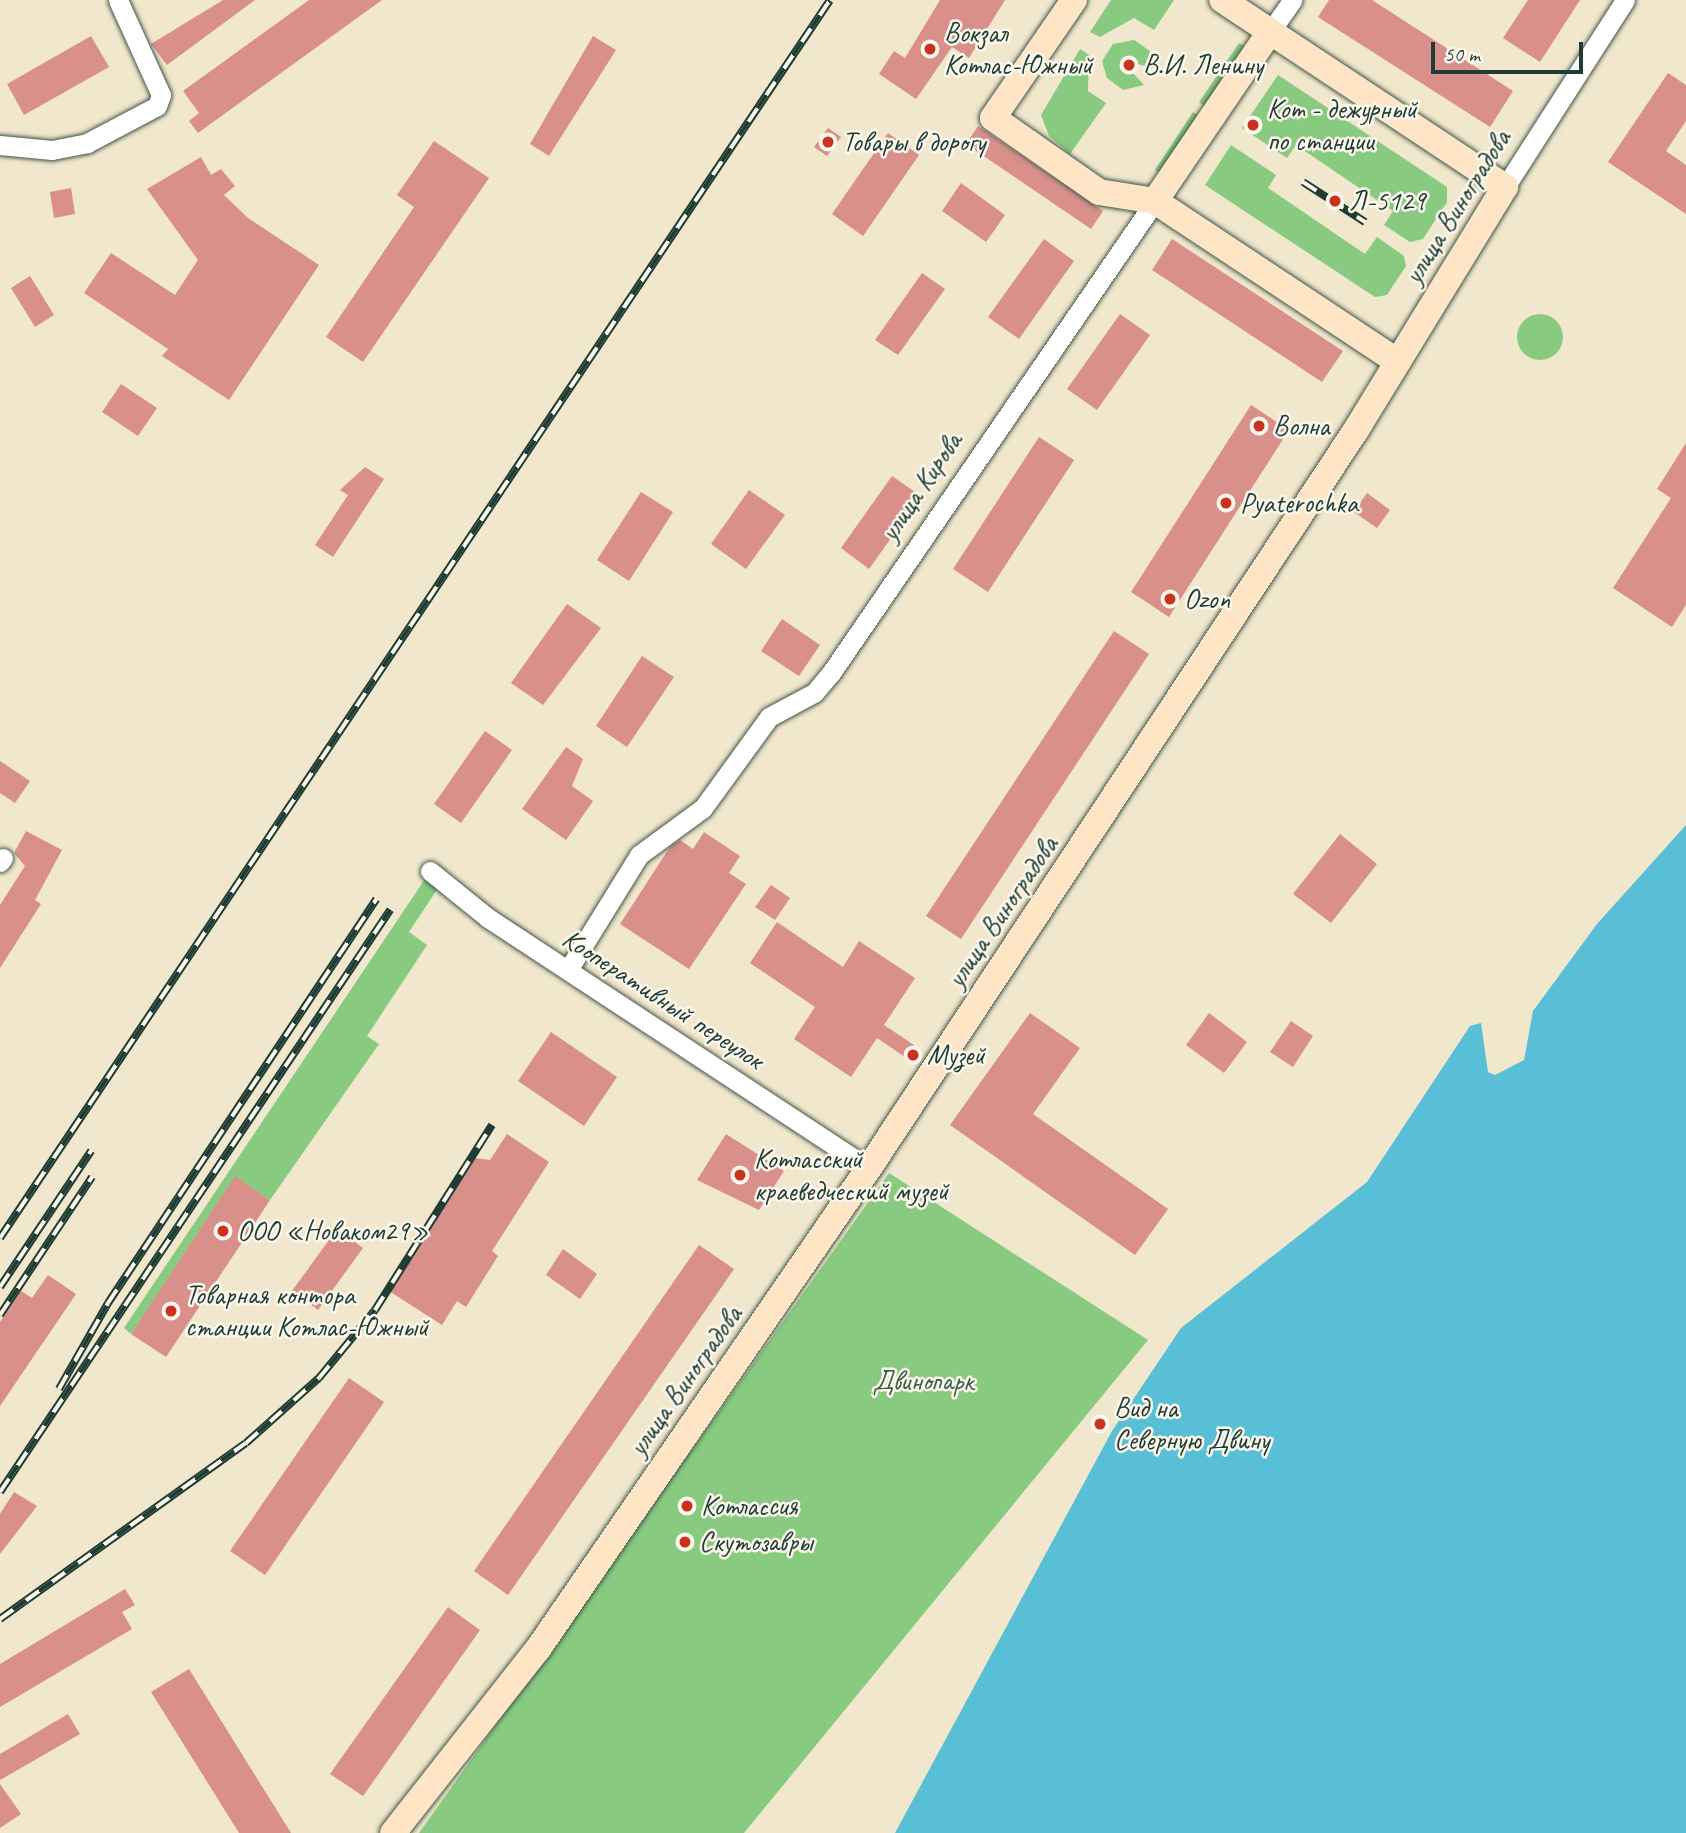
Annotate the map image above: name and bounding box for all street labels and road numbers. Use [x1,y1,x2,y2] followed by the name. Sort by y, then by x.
[1396,124,1518,290] street label: улица Виноградова
[873,427,969,547] street label: улица Кирова
[939,830,1065,994] street label: улица Виноградова
[556,921,770,1077] street label: Кооперативный переулок
[621,1299,749,1463] street label: улица Виноградова

